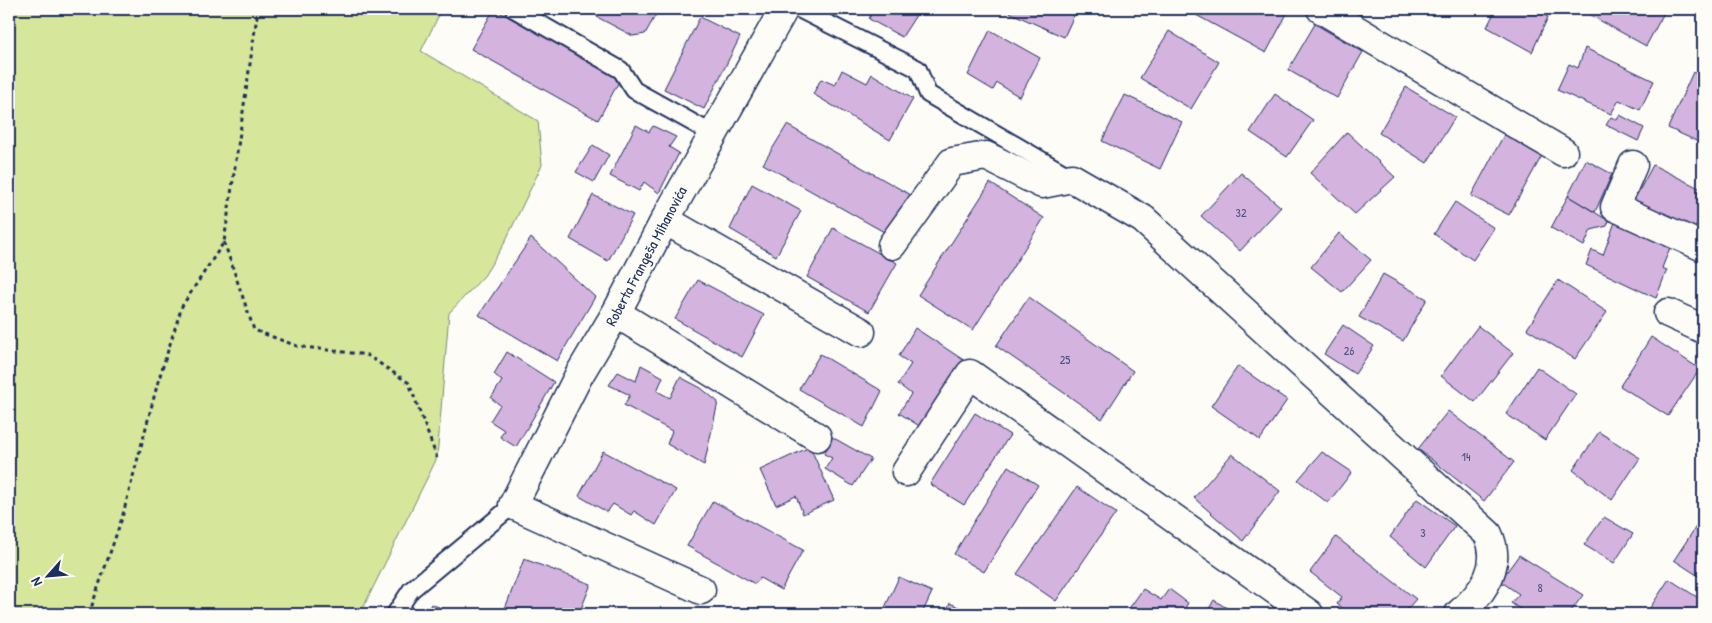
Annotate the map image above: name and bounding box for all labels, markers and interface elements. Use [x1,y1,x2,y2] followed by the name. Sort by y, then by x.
[600,182,692,330] street label: Roberta Frangeša Mihanovića
[1236,204,1247,221] house number: 32
[1344,342,1354,359] house number: 26
[1060,351,1070,368] house number: 25
[1462,448,1471,465] house number: 14
[1420,524,1426,541] house number: 3
[22,550,72,600] north arrow
[26,574,46,590] text: N
[1537,579,1543,596] house number: 8

